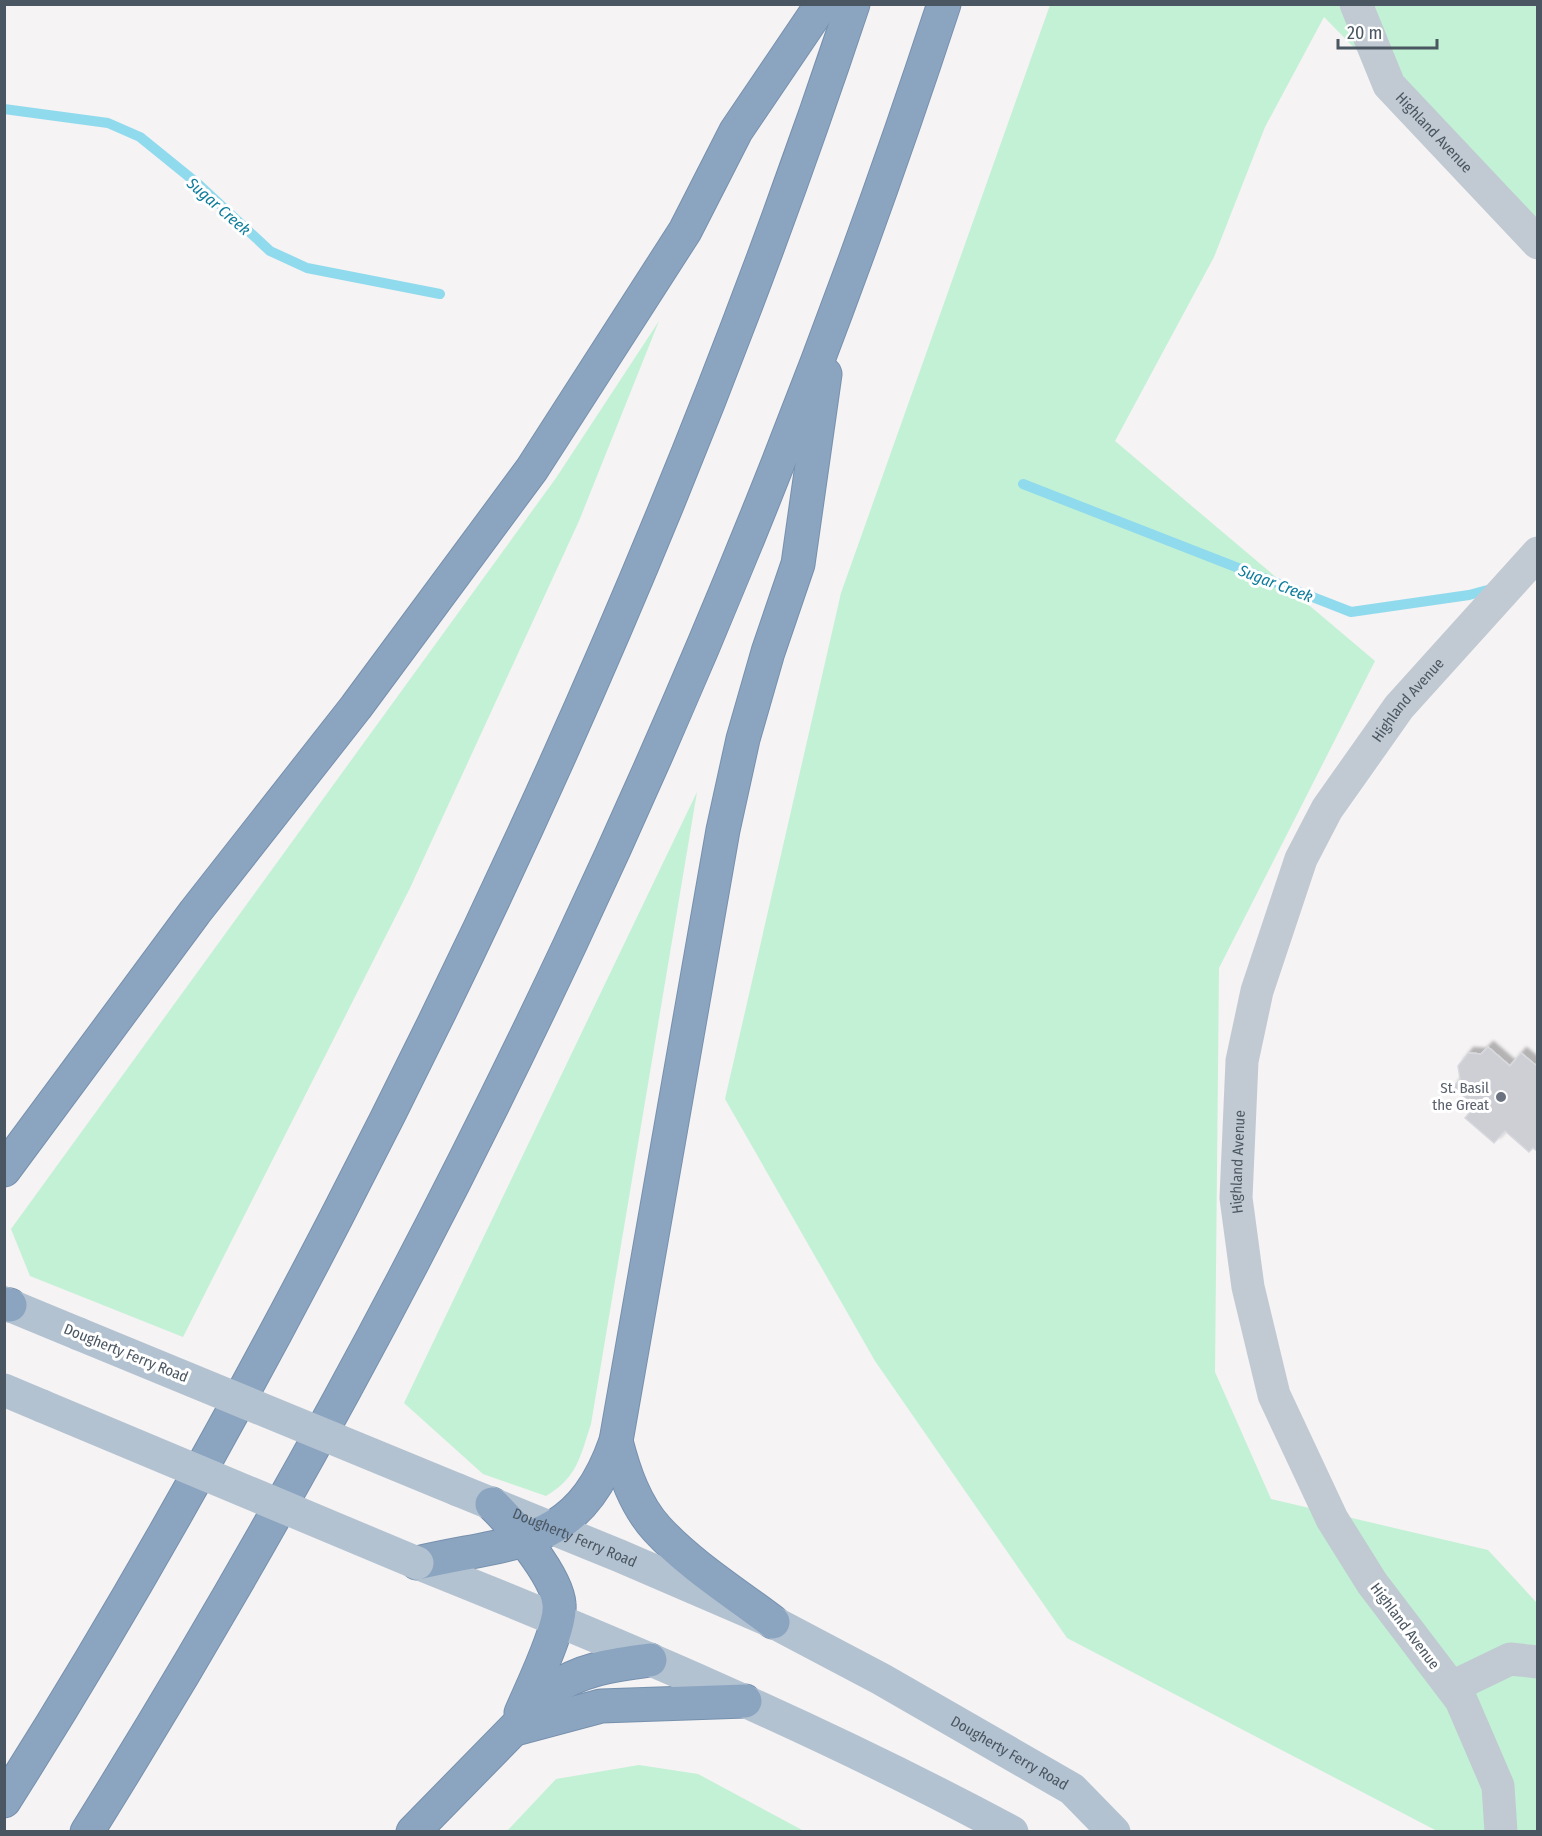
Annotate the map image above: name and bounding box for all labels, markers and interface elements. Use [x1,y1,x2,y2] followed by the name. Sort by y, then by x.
[1338,12,1437,50] scale bar
[1347,22,1382,44] text: 20 m
[1392,89,1476,177] street label: Highland Avenue
[182,173,254,239] water label: Sugar Creek
[1235,560,1316,606] water label: Sugar Creek
[1368,654,1448,746] street label: Highland Avenue
[1432,1079,1489,1114] place label: St. Basil the Great
[1494,1090,1508,1104] marker: St. Basil the Great
[1227,1110,1249,1215] street label: Highland Avenue
[61,1320,191,1386] street label: Dougherty Ferry Road
[510,1504,639,1571] street label: Dougherty Ferry Road
[1367,1579,1443,1673] street label: Highland Avenue
[948,1712,1071,1794] street label: Dougherty Ferry Road

